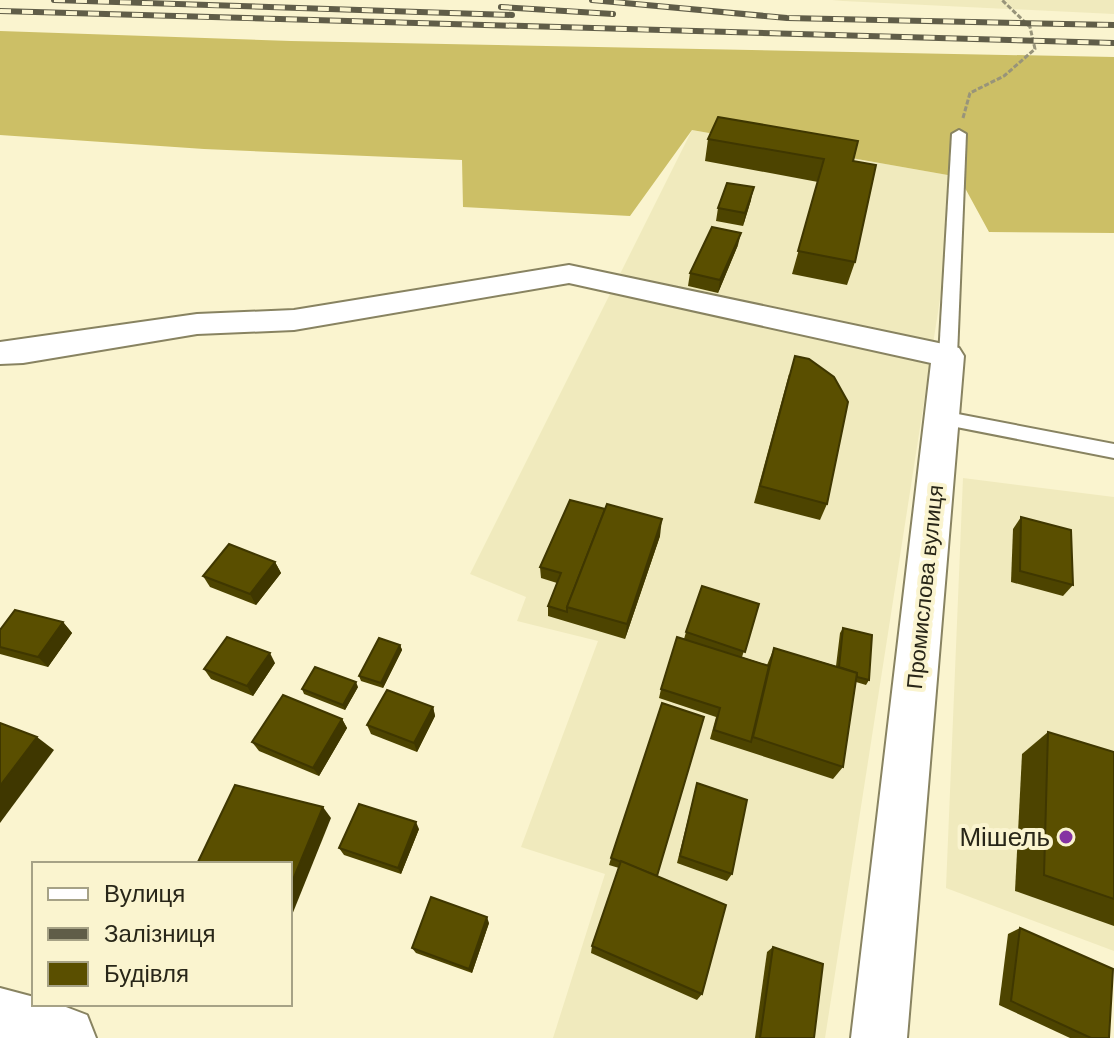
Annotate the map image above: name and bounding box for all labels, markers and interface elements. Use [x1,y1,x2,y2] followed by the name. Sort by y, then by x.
[902,484,948,690] street label: Промислова вулиця
[959,822,1050,852] place label: Мішель
[1057,828,1075,846] marker: Мішель
[32,862,292,1006] legend
[104,880,185,907] text: Вулиця
[104,920,216,947] text: Залізниця
[104,960,189,987] text: Будівля

